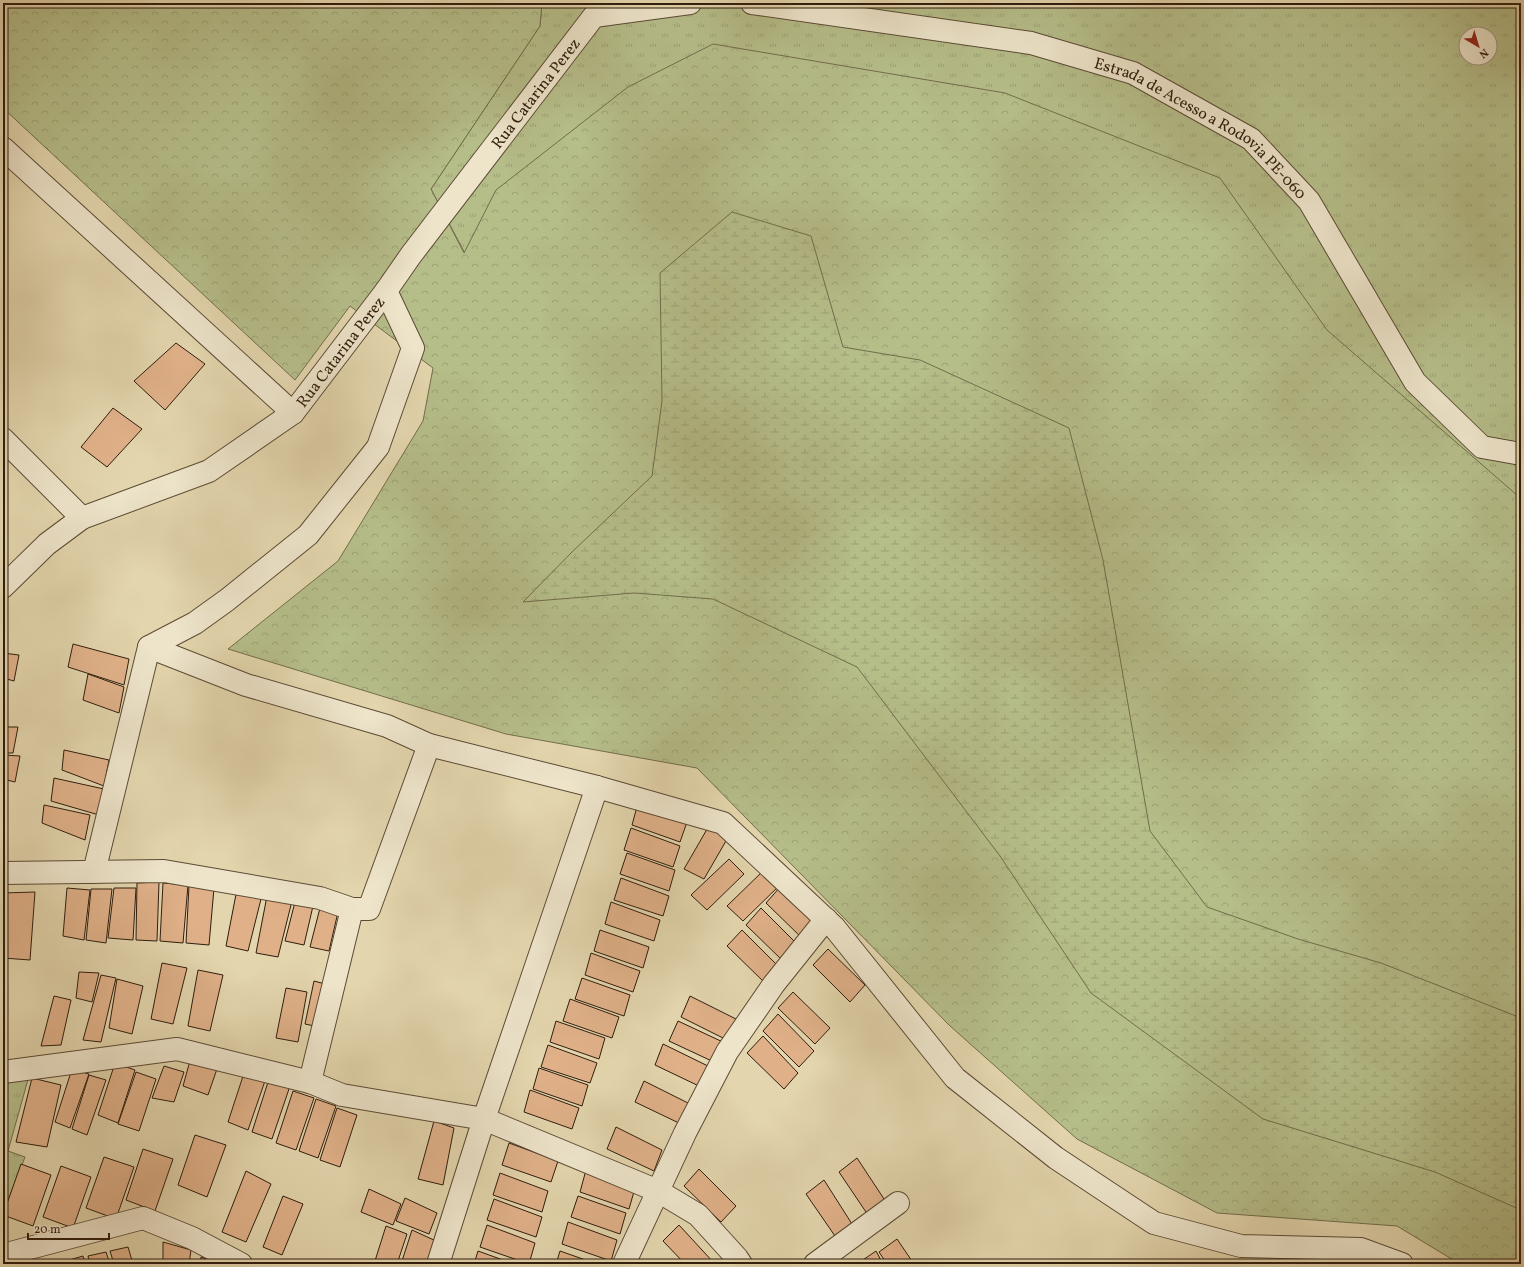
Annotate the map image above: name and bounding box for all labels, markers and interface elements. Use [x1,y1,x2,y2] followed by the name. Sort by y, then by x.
[1458,26,1498,66] north arrow
[487,34,586,154] street label: Rua Catarina Perez
[1475,44,1491,61] text: N
[1091,53,1311,205] street label: Estrada de Acesso a Rodovia PE-060
[292,293,391,413] street label: Rua Catarina Perez
[28,1215,109,1241] scale bar
[34,1222,61,1238] text: 20 m

